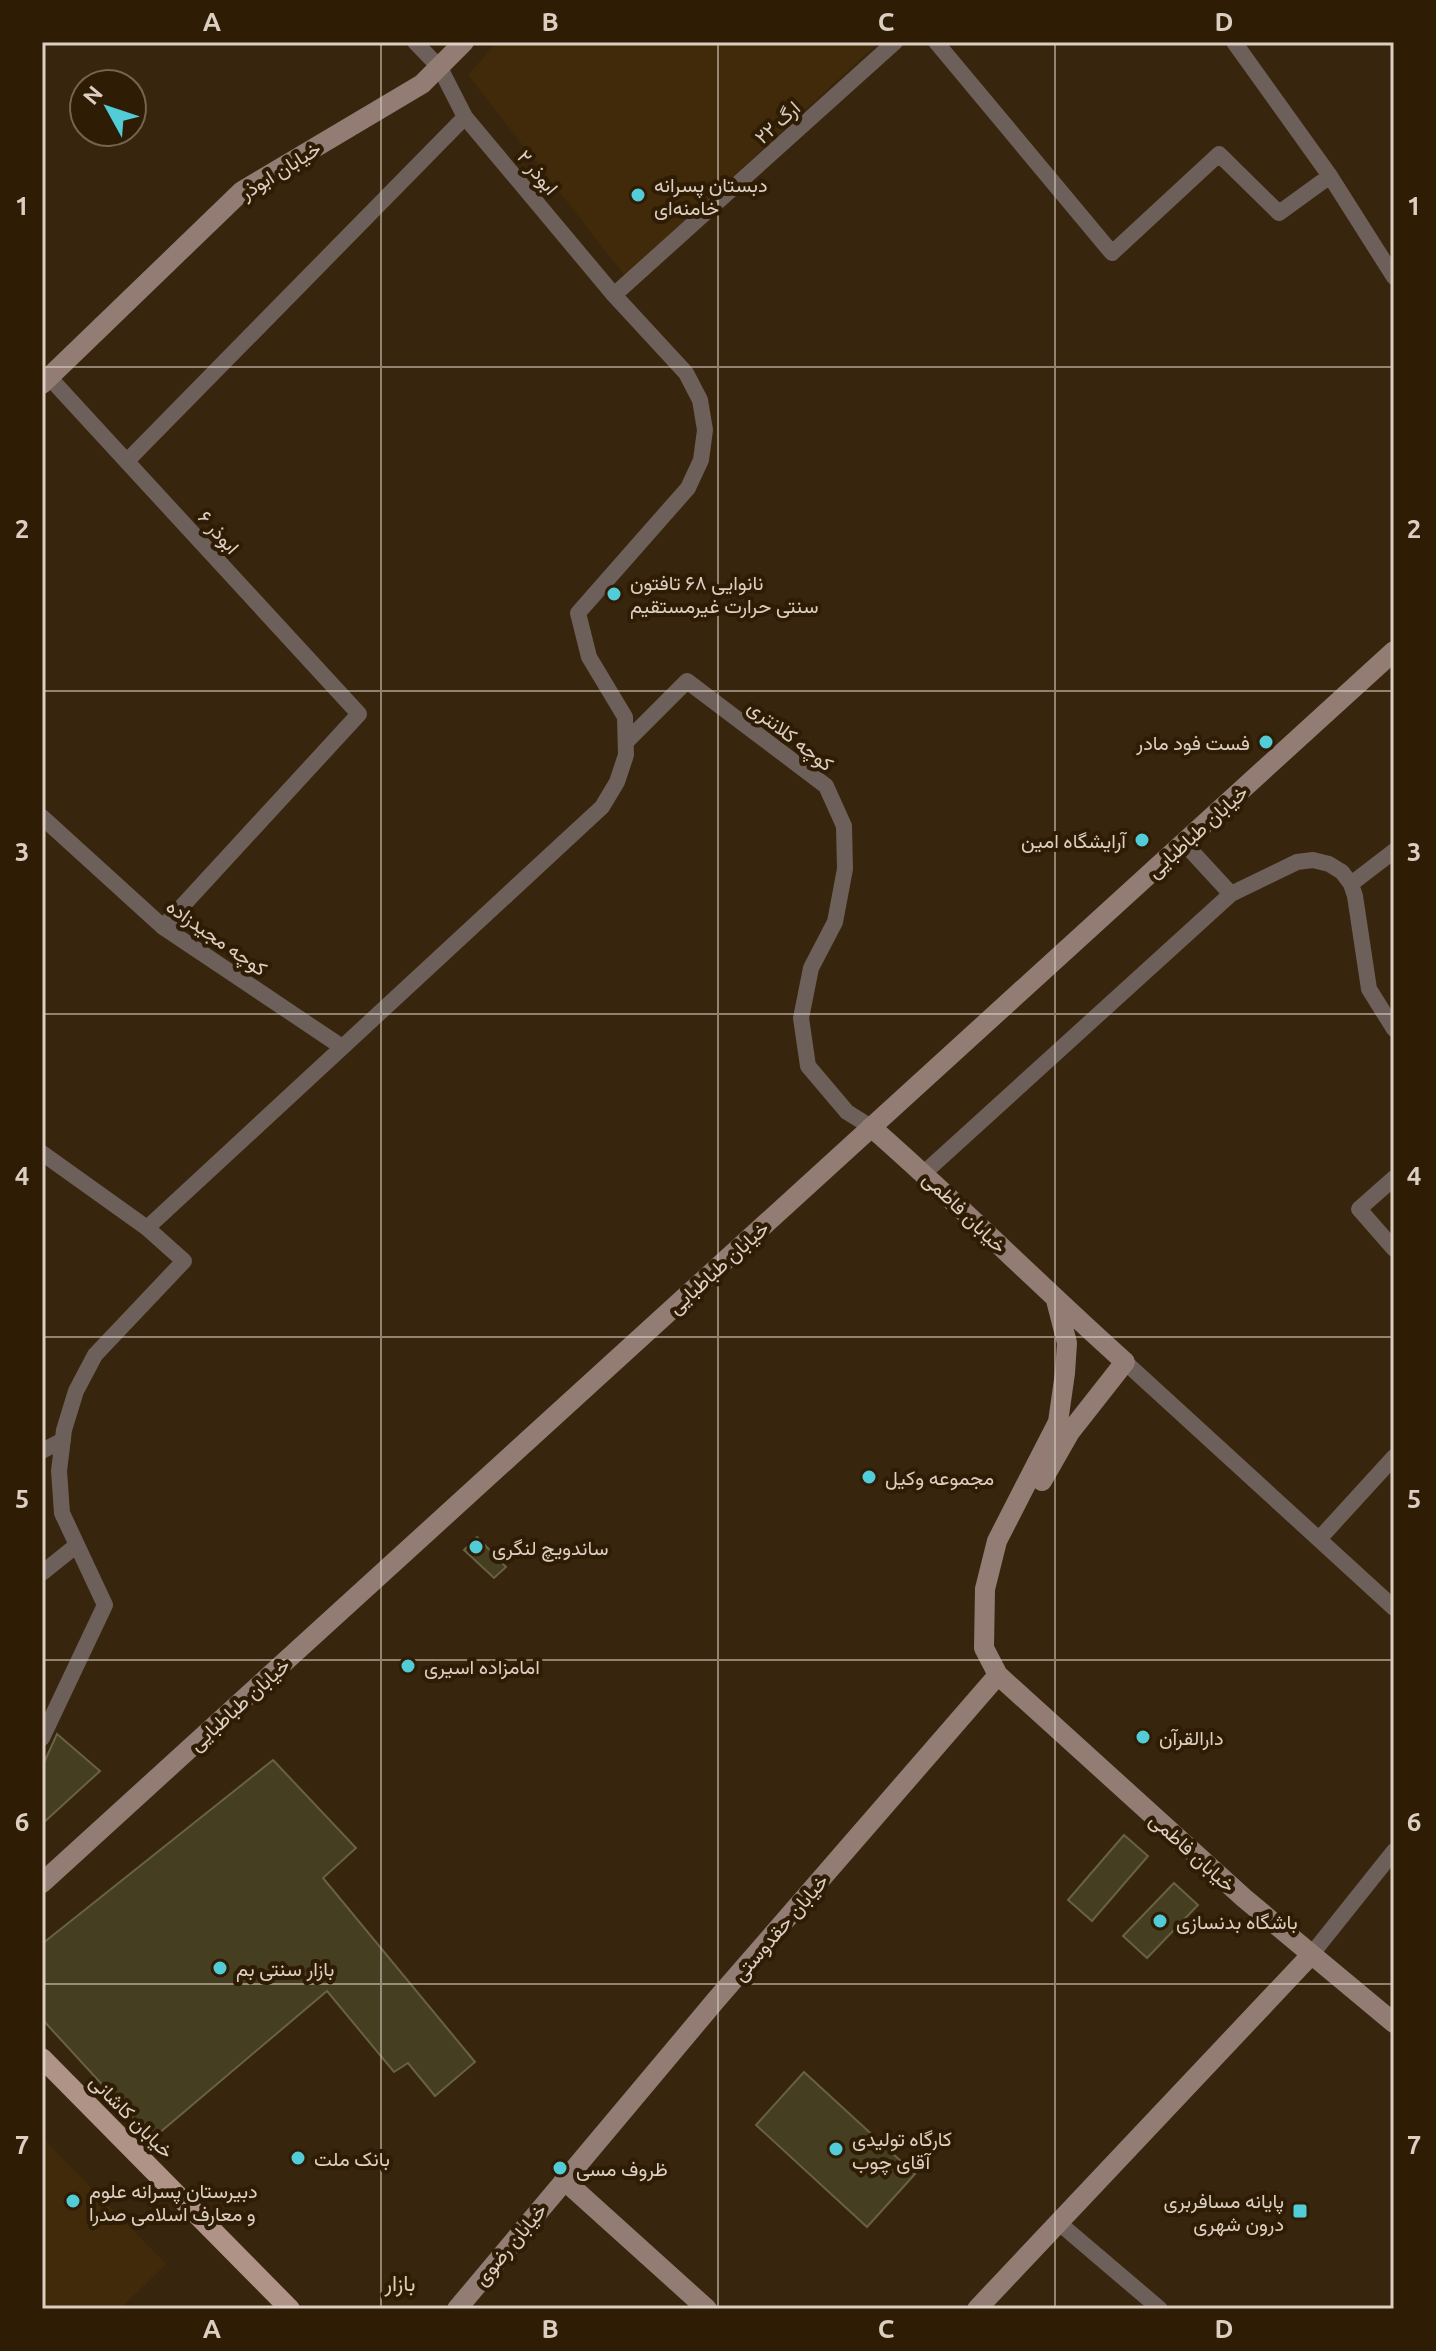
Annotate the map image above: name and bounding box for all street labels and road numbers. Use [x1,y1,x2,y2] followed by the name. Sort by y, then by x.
[750,96,806,150] street label: ارگ ۲۲
[234,136,326,206] street label: خیابان ابوذر
[511,145,563,200] street label: ابوذر ۲
[192,506,244,560] street label: ابوذر ۶
[742,695,838,778] street label: کوچه کلانتری
[1142,780,1253,883] street label: خیابان طباطبایی
[161,894,272,983] street label: کوچه مجیدزاده
[918,1166,1012,1258] street label: خیابان فاطمی
[663,1216,774,1319] street label: خیابان طباطبایی
[184,1653,295,1756] street label: خیابان طباطبایی
[1145,1808,1241,1897] street label: خیابان فاطمی
[727,1869,834,1986] street label: خیابان حقدوستی
[85,2069,179,2163] street label: خیابان کاشانی
[469,2198,553,2291] street label: خیابان رضوی

